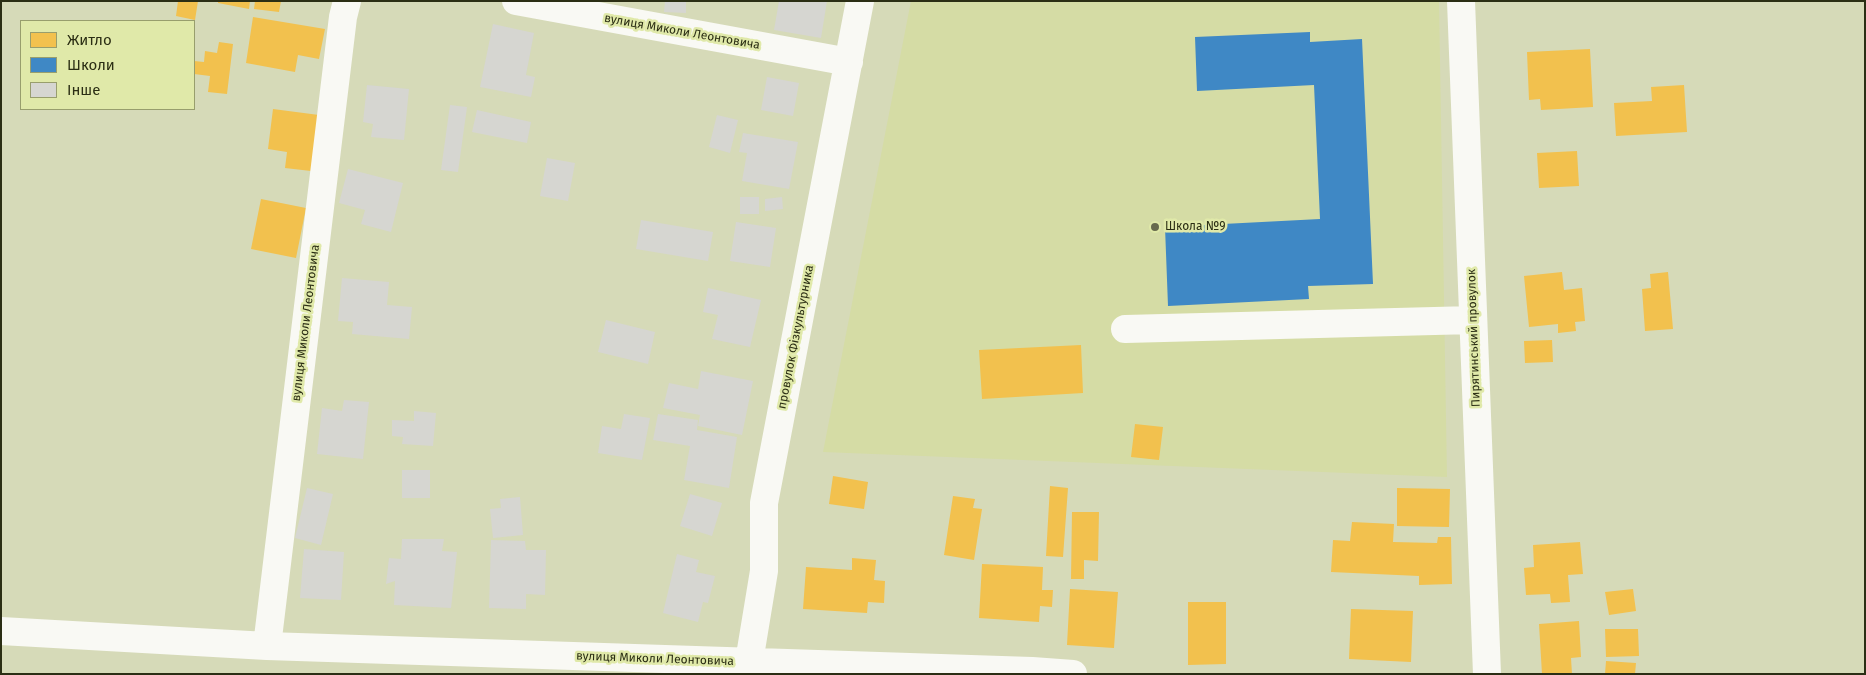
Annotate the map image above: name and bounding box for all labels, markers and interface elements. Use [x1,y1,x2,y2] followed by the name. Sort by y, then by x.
[603,11,761,53] street label: вулиця Миколи Леонтовича
[20,20,195,110] legend
[67,31,112,49] text: Житло
[67,56,115,74] text: Школи
[67,81,100,99] text: Інше
[1165,220,1225,234] place label: Школа №9
[1149,221,1161,233] marker: Школа №9
[289,244,323,402] street label: вулиця Миколи Леонтовича
[775,264,817,410] street label: провулок Фізкультурника
[1464,269,1484,407] street label: Пирятинський провулок
[576,649,734,669] street label: вулиця Миколи Леонтовича

